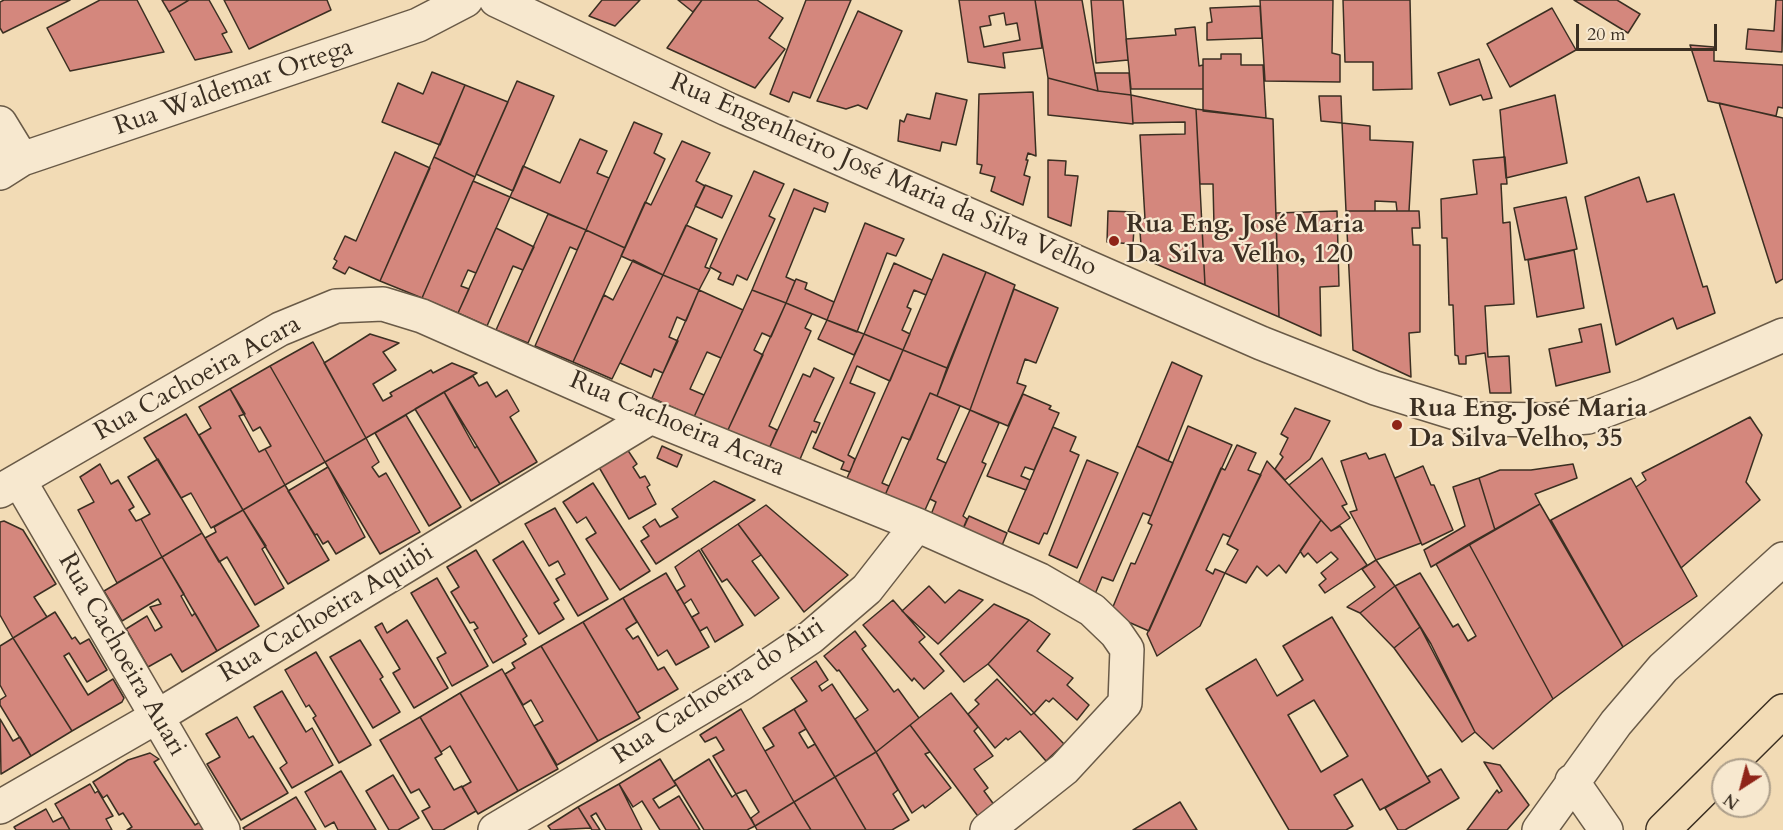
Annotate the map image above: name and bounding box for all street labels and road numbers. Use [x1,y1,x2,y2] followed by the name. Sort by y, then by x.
[111,33,357,143] street label: Rua Waldemar Ortega
[665,67,1101,285] street label: Rua Engenheiro José Maria da Silva Velho
[89,309,307,449] street label: Rua Cachoeira Acara
[565,366,789,484] street label: Rua Cachoeira Acara
[214,538,440,690] street label: Rua Cachoeira Aquibi
[50,548,192,762] street label: Rua Cachoeira Auari
[607,612,831,772] street label: Rua Cachoeira do Airi

